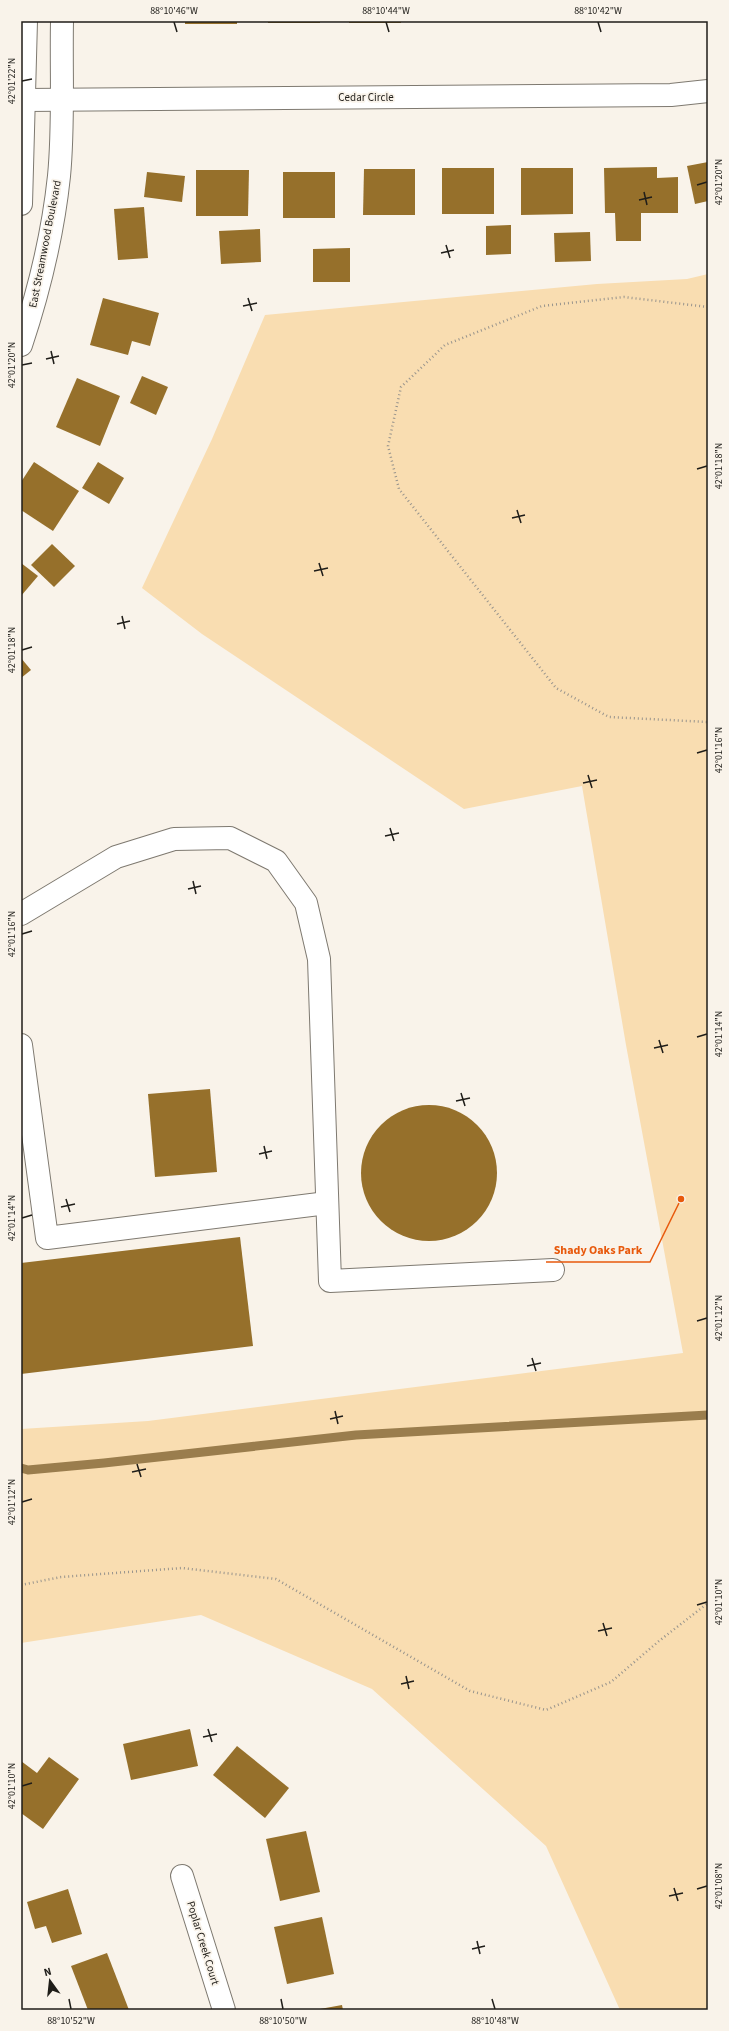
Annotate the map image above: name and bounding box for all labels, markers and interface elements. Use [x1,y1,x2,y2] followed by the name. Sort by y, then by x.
[150,4,198,18] text: 88°10'46"W
[362,4,410,18] text: 88°10'44"W
[574,4,622,18] text: 88°10'42"W
[5,58,19,104] text: 42°01'22"N
[338,90,394,105] street label: Cedar Circle
[712,159,726,205] text: 42°01'20"N
[25,179,65,309] street label: East Streamwood Boulevard
[5,342,19,388] text: 42°01'20"N
[712,443,726,489] text: 42°01'18"N
[5,627,19,673] text: 42°01'18"N
[712,727,726,773] text: 42°01'16"N
[5,911,19,957] text: 42°01'16"N
[712,1011,726,1057] text: 42°01'14"N
[5,1195,19,1241] text: 42°01'14"N
[546,1238,650,1262] callout: Shady Oaks Park
[554,1242,643,1259] text: Shady Oaks Park
[712,1295,726,1341] text: 42°01'12"N
[5,1479,19,1525] text: 42°01'12"N
[712,1579,726,1625] text: 42°01'10"N
[5,1763,19,1809] text: 42°01'10"N
[712,1863,726,1909] text: 42°01'08"N
[183,1899,223,1987] street label: Poplar Creek Court
[30,1961,70,2001] north arrow
[42,1964,53,1980] text: N
[47,2014,95,2028] text: 88°10'52"W
[259,2014,307,2028] text: 88°10'50"W
[471,2014,519,2028] text: 88°10'48"W

